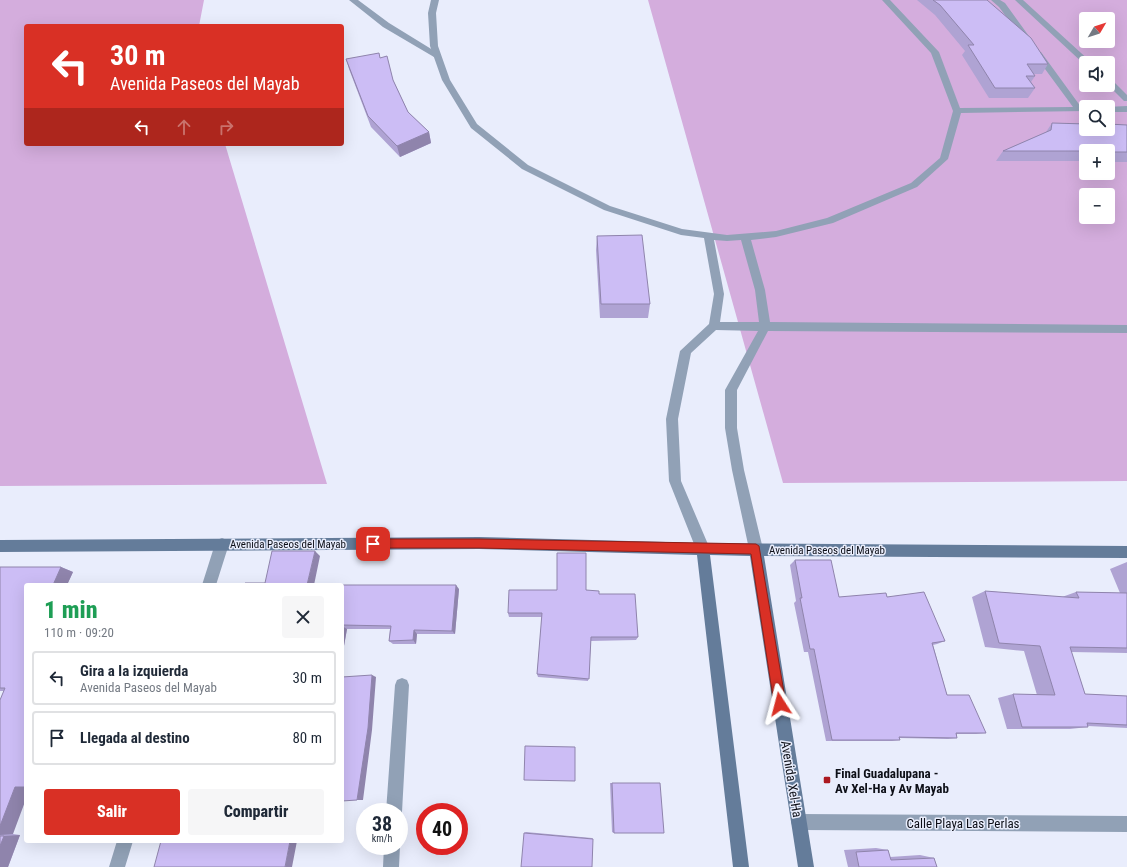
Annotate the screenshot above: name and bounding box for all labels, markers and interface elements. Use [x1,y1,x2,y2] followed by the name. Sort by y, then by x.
[1079,12,1115,48] north arrow
[1079,12,1115,224] map controls
[110,39,166,72] text: 30 m
[44,40,96,92] icon: left
[1079,56,1115,92] button: sound
[110,73,300,94] text: Avenida Paseos del Mayab
[1079,100,1115,136] button: search
[131,116,153,138] icon: left
[173,116,195,138] icon: ahead
[215,116,237,138] icon: right
[1079,144,1115,180] button: +
[1079,188,1115,224] button: −
[356,527,390,561] pin
[362,533,384,555] icon: arrive
[230,538,346,551] street label: Avenida Paseos del Mayab
[769,544,885,557] street label: Avenida Paseos del Mayab
[44,596,98,624] text: 1 min
[282,596,324,638] button: close
[44,625,114,640] text: 110 m · 09:20
[80,662,188,680] text: Gira a la izquierda
[46,667,68,689] icon: left
[292,669,322,687] text: 30 m
[80,680,217,695] text: Avenida Paseos del Mayab
[759,683,801,725] position arrow
[46,727,68,749] icon: arrive
[80,729,190,747] text: Llegada al destino
[292,729,322,747] text: 80 m
[778,740,805,818] street label: Avenida Xel-Ha
[835,766,949,796] place label: Final Guadalupana - Av Xel-Ha y Av Mayab
[822,775,832,785] marker: Final Guadalupana - Av Xel-Ha y Av Mayab
[44,789,180,835] button: Salir
[188,789,324,835] button: Compartir
[416,803,468,855] speed limit sign: 40
[372,812,392,836] text: 38
[906,816,1020,831] street label: Calle Playa Las Perlas
[372,833,392,844] text: km/h

